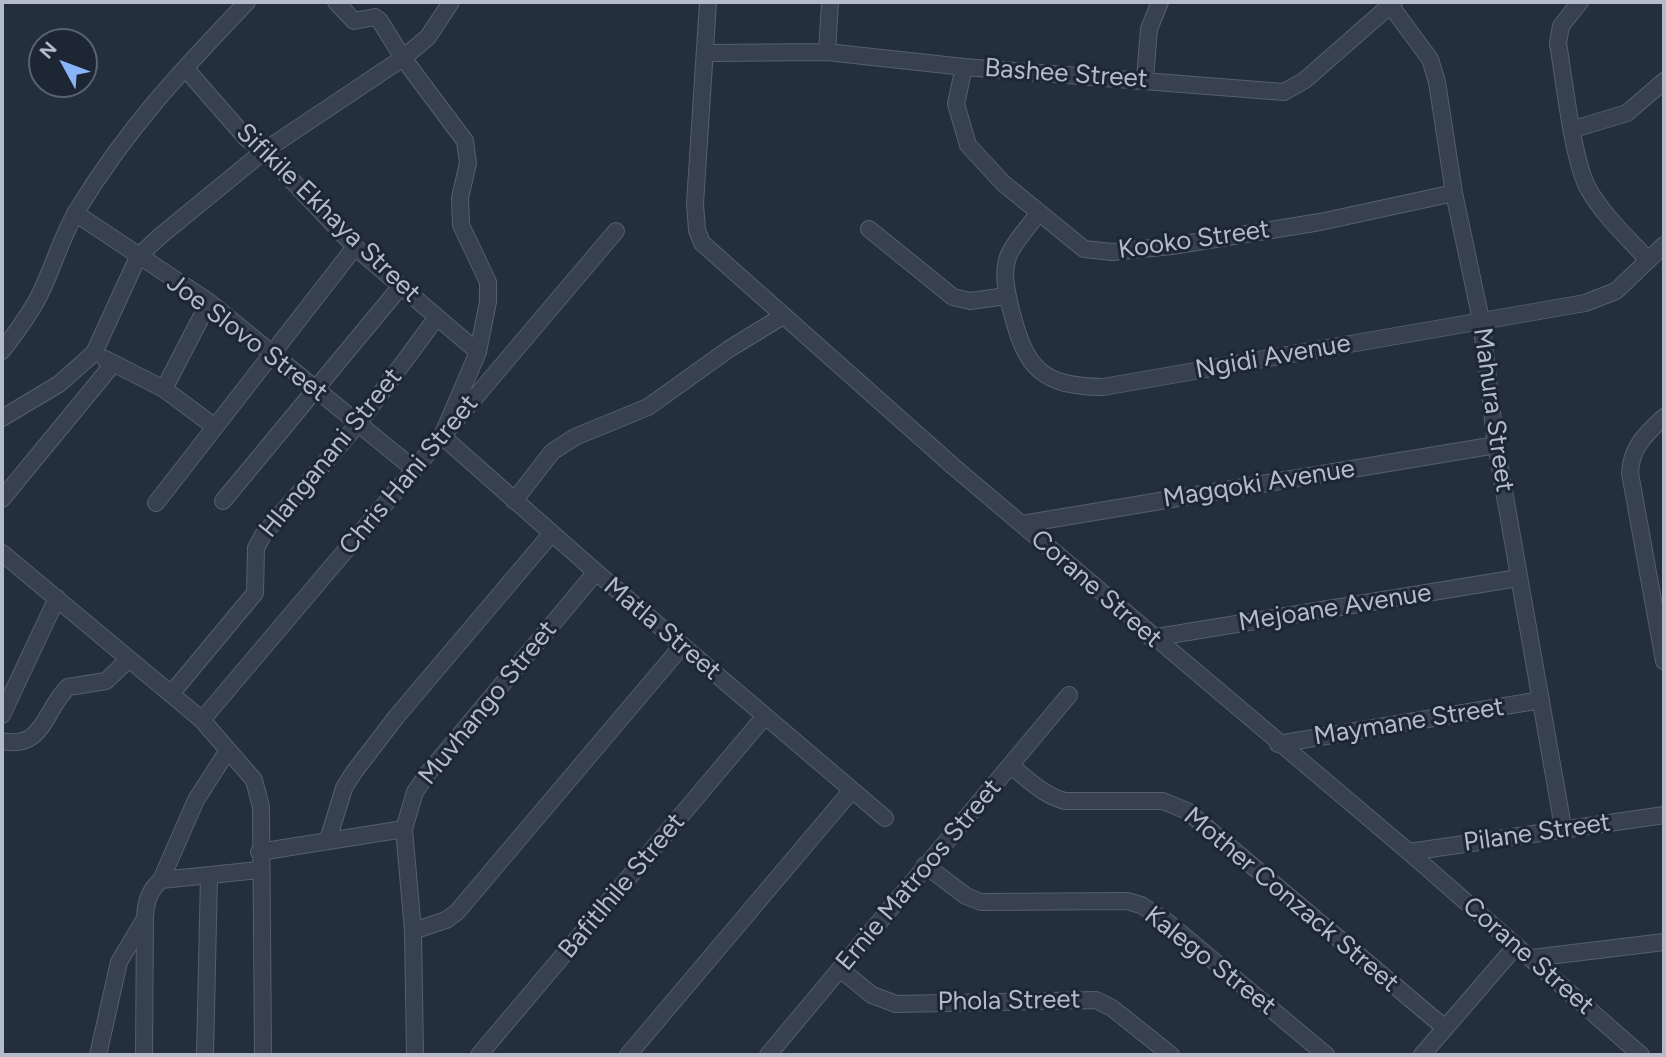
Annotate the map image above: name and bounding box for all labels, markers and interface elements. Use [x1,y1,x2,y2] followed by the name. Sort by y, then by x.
[28,28,98,98] north arrow
[35,37,62,63] text: N
[983,53,1149,95] street label: Bashee Street
[229,117,427,309] street label: Sifikile Ekhaya Street
[1116,214,1272,266] street label: Kooko Street
[161,267,333,409] street label: Joe Slovo Street
[1466,326,1520,494] street label: Mahura Street
[1193,328,1353,386] street label: Ngidi Avenue
[253,362,409,544] street label: Hlanganani Street
[333,389,485,561] street label: Chris Hani Street
[1161,453,1357,515] street label: Magqoki Avenue
[1024,523,1168,655] street label: Corane Street
[597,571,727,687] street label: Matla Street
[1236,577,1434,639] street label: Mejoane Avenue
[412,615,564,791] street label: Muvhango Street
[1312,692,1506,752] street label: Maymane Street
[830,773,1008,977] street label: Ernie Matroos Street
[1177,801,1405,999] street label: Mother Conzack Street
[552,807,692,965] street label: Bafitlhile Street
[1462,807,1612,859] street label: Pilane Street
[1456,890,1600,1022] street label: Corane Street
[1138,900,1282,1022] street label: Kalego Street
[937,984,1081,1018] street label: Phola Street

